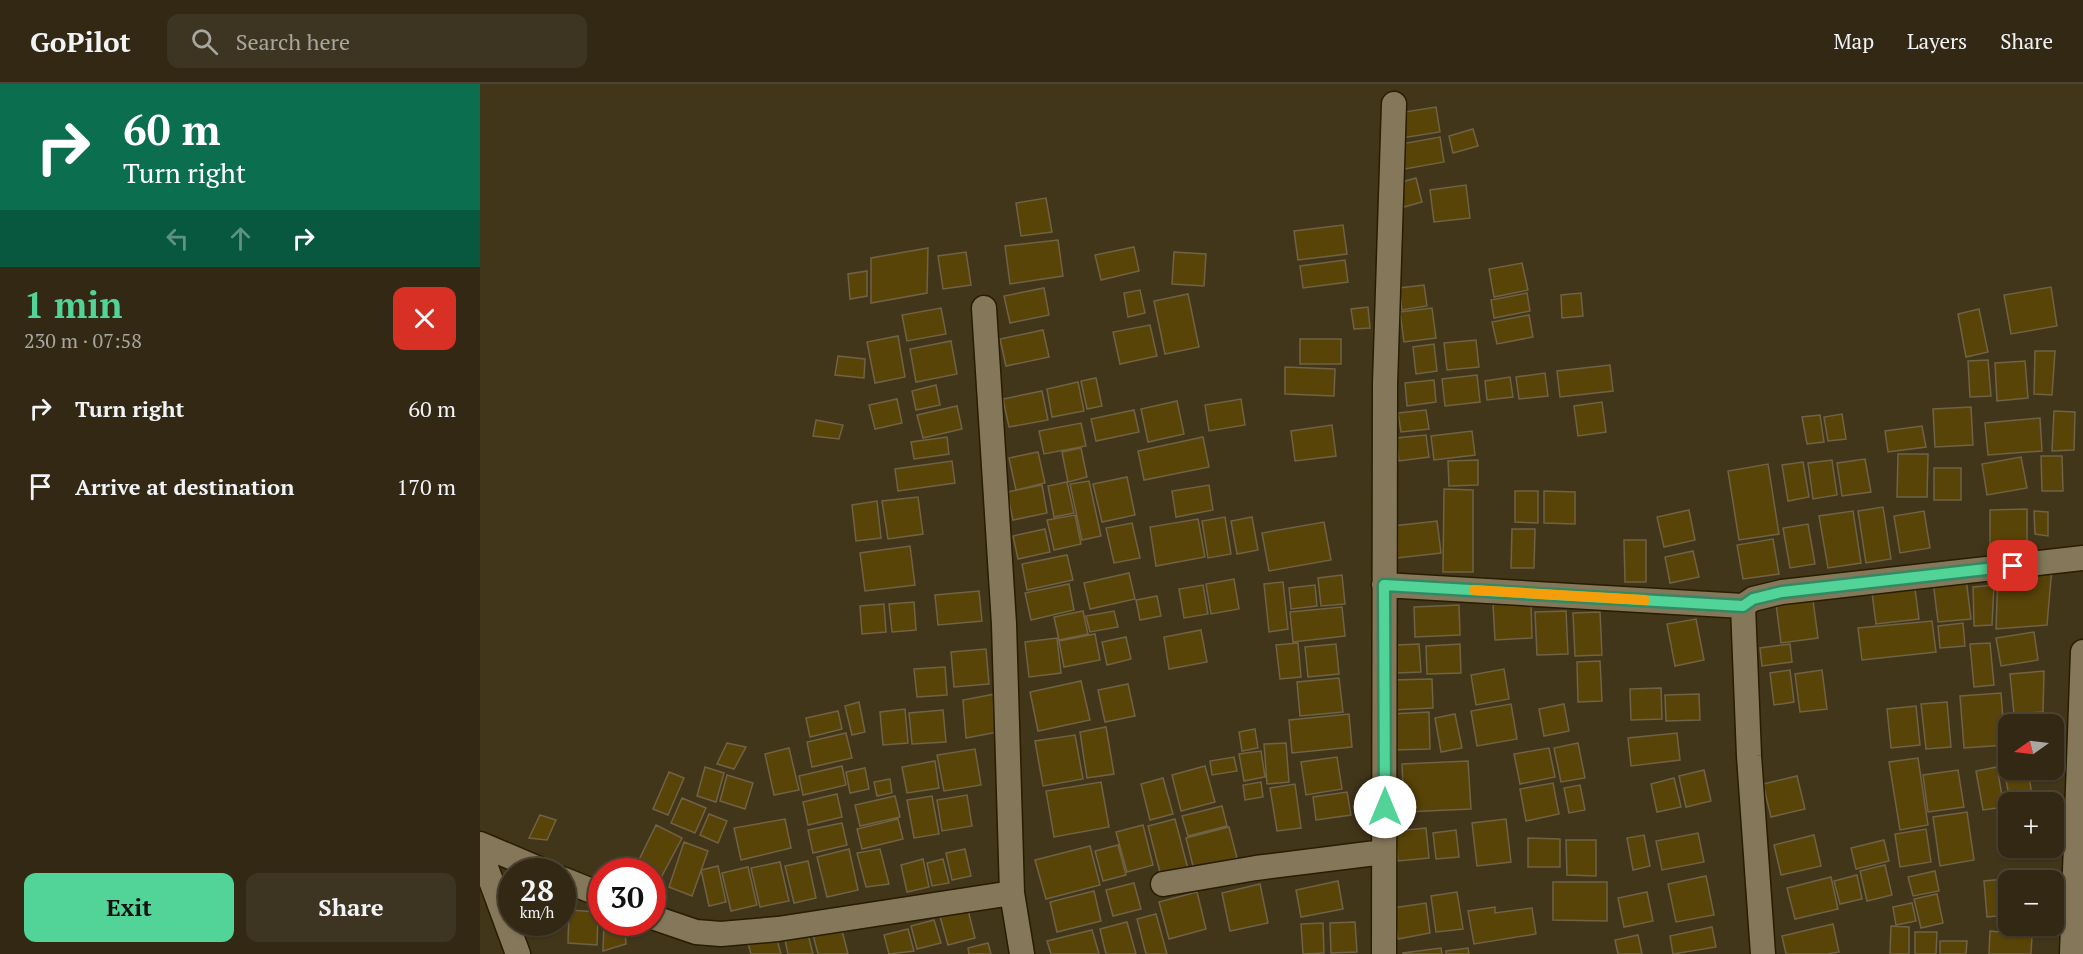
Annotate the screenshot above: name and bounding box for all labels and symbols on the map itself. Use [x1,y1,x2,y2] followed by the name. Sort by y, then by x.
[1987,540,2038,591] pin
[1998,714,2064,780] north arrow
[1353,775,1417,839] position arrow
[588,858,666,936] speed limit sign: 30

